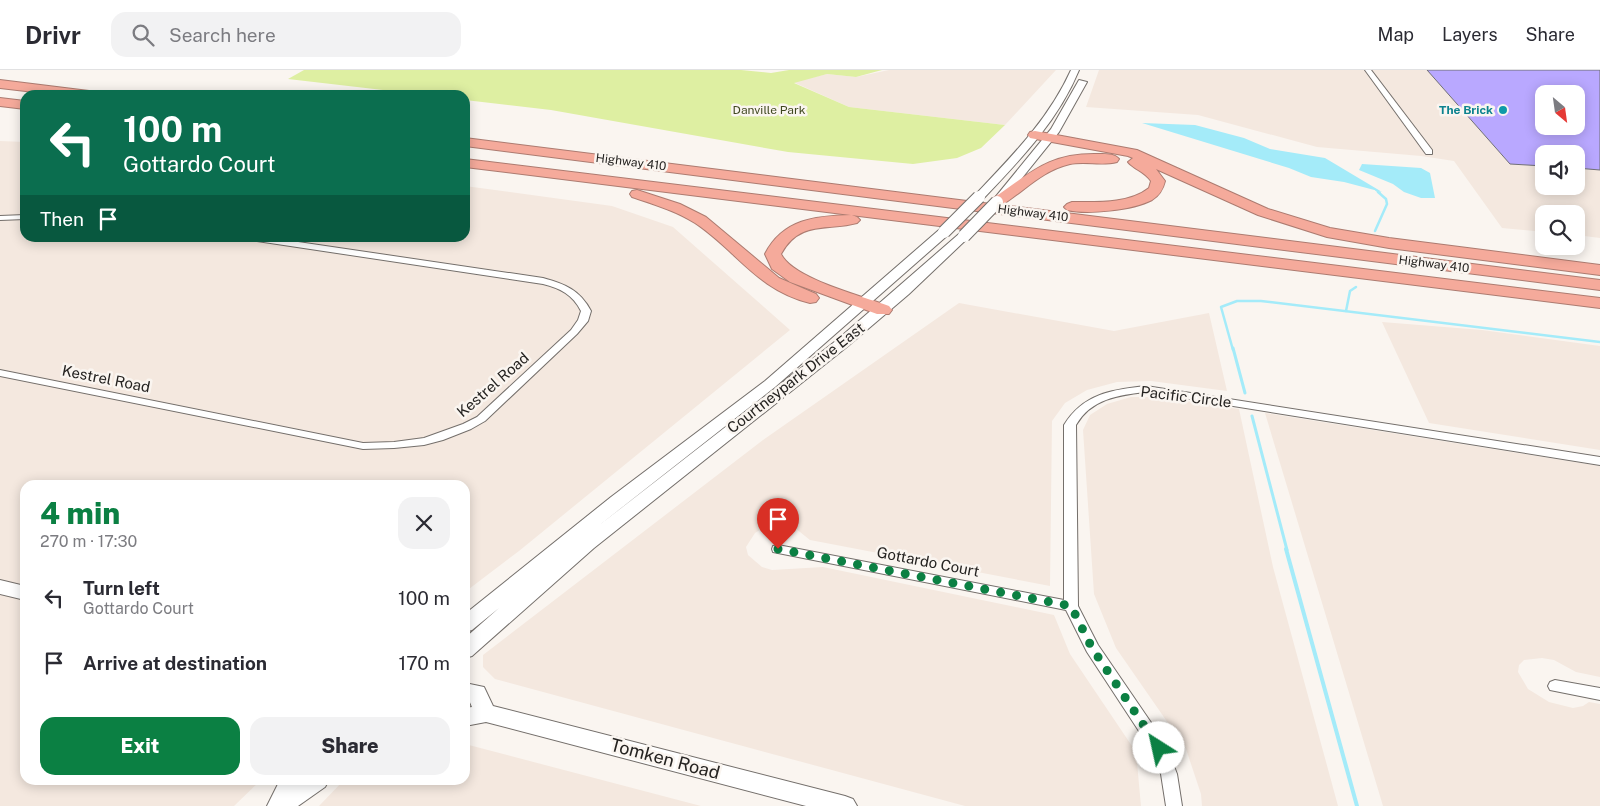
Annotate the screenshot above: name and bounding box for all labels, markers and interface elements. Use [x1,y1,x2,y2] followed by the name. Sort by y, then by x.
[111,12,461,57] search box
[25,21,81,49] text: Drivr
[129,21,157,49] icon: search
[169,24,276,46] text: Search here
[1378,24,1414,45] text: Map
[1442,24,1498,45] text: Layers
[1526,24,1575,45] text: Share
[1535,85,1585,135] north arrow
[1535,85,1585,255] map controls
[733,103,806,117] park label: Danville Park
[1439,103,1493,117] place label: The Brick
[1497,104,1509,116] marker: The Brick
[123,109,222,150] text: 100 m
[40,110,105,175] icon: left
[1535,145,1585,195] button: sound
[123,151,276,177] text: Gottardo Court
[595,151,667,173] street label: Highway 410
[997,202,1069,224] street label: Highway 410
[94,205,122,233] icon: arrive
[1535,205,1585,255] button: search
[40,208,84,230] text: Then
[1398,253,1470,275] street label: Highway 410
[724,319,868,436] street label: Courtneypark Drive East
[453,349,532,420] street label: Kestrel Road
[61,362,152,395] street label: Kestrel Road
[1140,382,1232,411] street label: Pacific Circle
[40,495,120,531] text: 4 min
[398,497,450,549] button: close
[757,498,799,549] pin
[764,505,792,533] icon: arrive
[40,532,137,551] text: 270 m · 17:30
[875,543,981,580] street label: Gottardo Court
[83,577,160,599] text: Turn left
[40,584,68,612] icon: left
[398,587,450,609] text: 100 m
[83,599,194,618] text: Gottardo Court
[40,649,68,677] icon: arrive
[83,652,267,674] text: Arrive at destination
[399,652,450,674] text: 170 m
[40,717,240,775] button: Exit
[250,717,450,775] button: Share
[1132,721,1184,773] position arrow
[608,734,722,783] street label: Tomken Road

